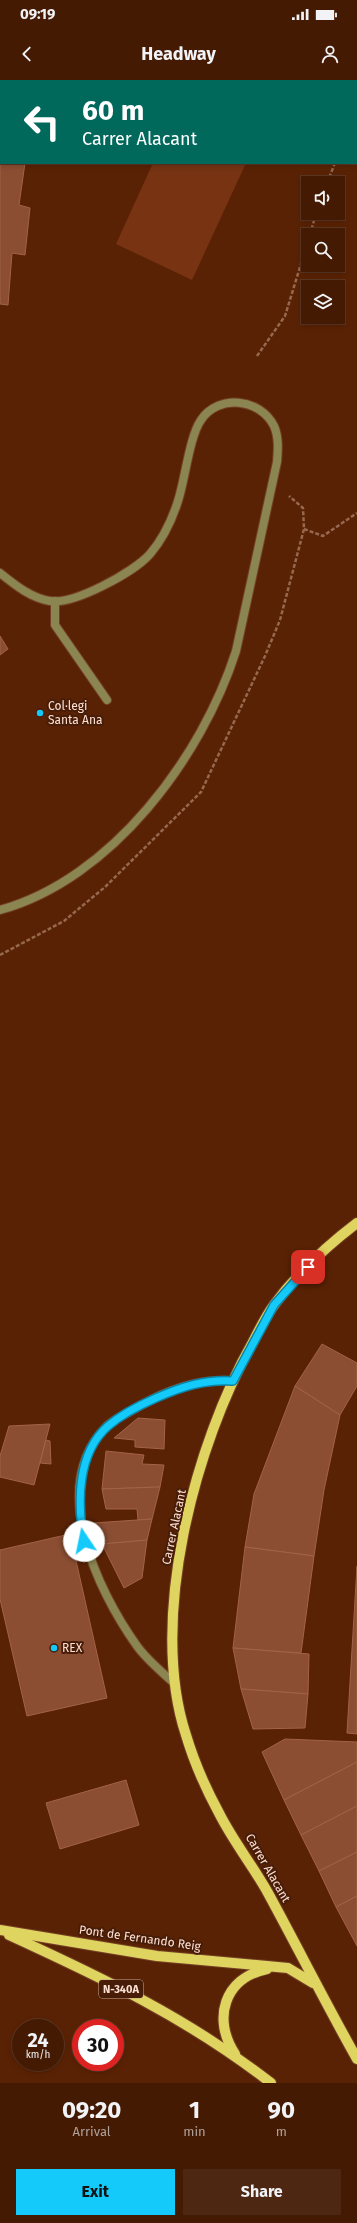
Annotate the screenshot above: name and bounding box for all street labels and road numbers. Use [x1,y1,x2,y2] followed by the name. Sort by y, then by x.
[159,1487,189,1566] street label: Carrer Alacant
[243,1831,294,1905] street label: Carrer Alacant
[78,1923,203,1954] street label: Pont de Fernando Reig
[99,1980,143,1998] road number: N-340A

